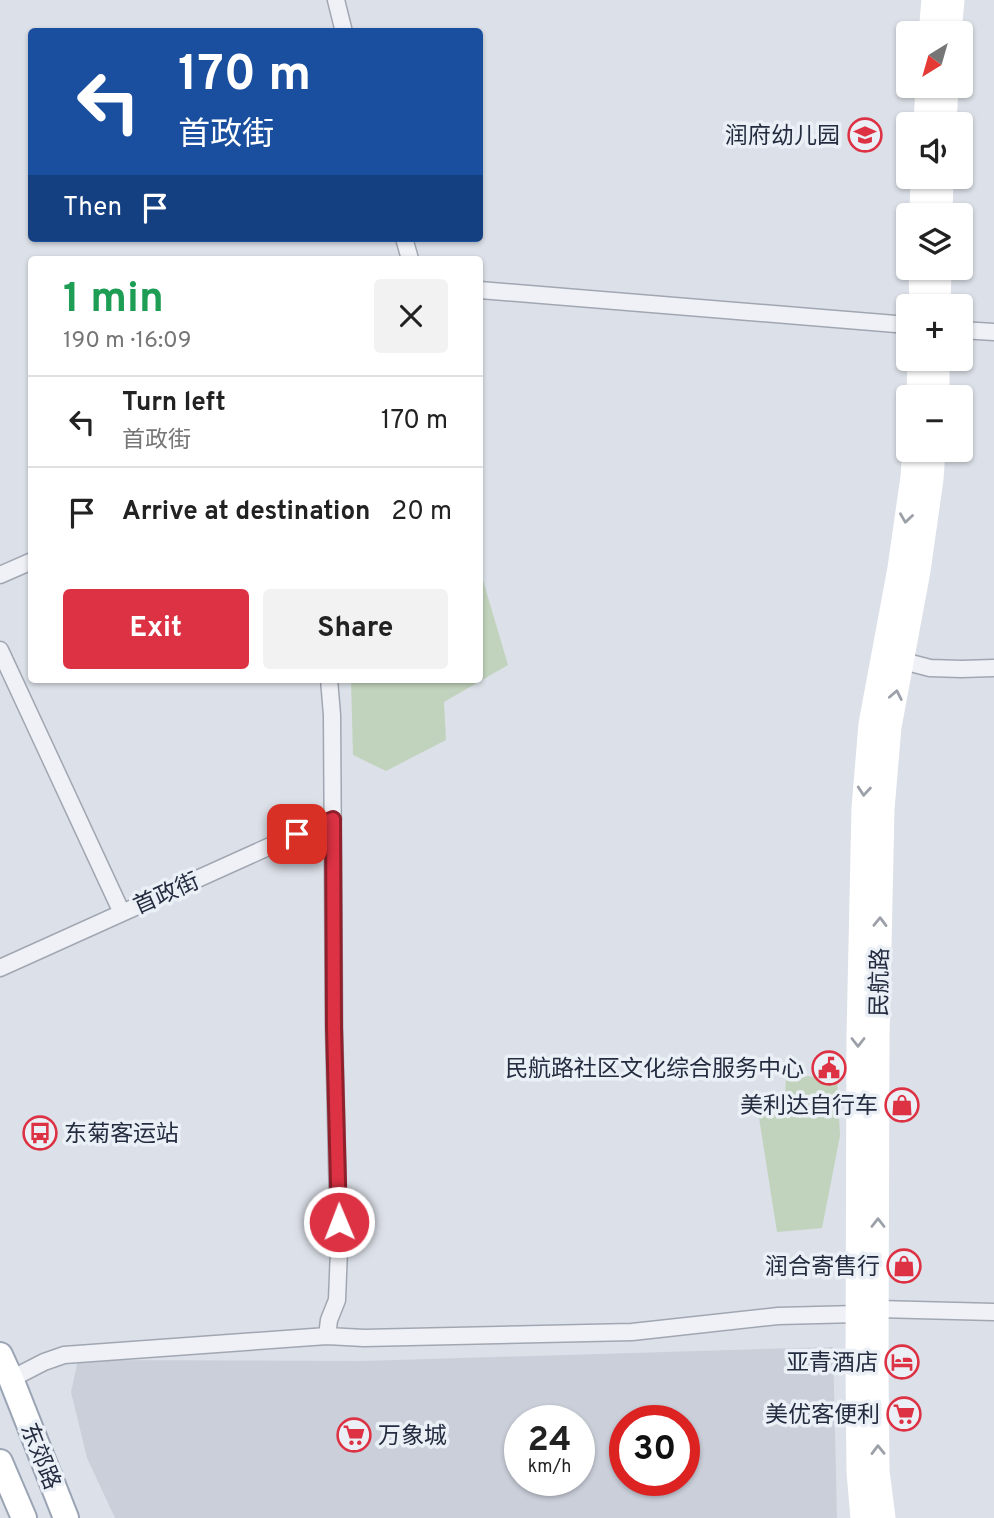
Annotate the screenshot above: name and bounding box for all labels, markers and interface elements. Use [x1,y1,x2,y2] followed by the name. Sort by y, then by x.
[896,21,973,98] north arrow
[896,21,973,462] map controls
[178,46,311,108] text: 170 m
[63,56,154,147] icon: left
[896,112,973,189] button: sound
[178,116,274,156] text: 首政街
[846,116,884,154] school or university icon: 润府幼儿园
[725,123,840,152] place label: 润府幼儿园
[136,189,174,227] icon: arrive
[63,192,122,225] text: Then
[896,203,973,280] button: layers
[63,274,164,327] text: 1 min
[374,279,448,353] button: close
[896,294,973,371] button: +
[63,327,192,356] text: 190 m · 16:09
[896,385,973,462] button: −
[122,387,226,420] text: Turn left
[63,403,101,441] icon: left
[381,405,448,438] text: 170 m
[122,427,191,456] text: 首政街
[63,494,101,532] icon: arrive
[122,496,370,529] text: Arrive at destination
[391,496,452,529] text: 20 m
[899,512,914,523] one-way arrow
[63,589,249,669] button: Exit
[263,589,448,669] button: Share
[888,689,903,701] one-way arrow
[857,785,872,796] one-way arrow
[267,804,327,864] pin
[278,815,316,853] icon: arrive
[130,868,204,923] street label: 首政街
[872,916,888,926] one-way arrow
[866,947,897,1017] street label: 民航路
[850,1038,866,1048] one-way arrow
[810,1049,848,1087] public building icon: 民航路社区文化综合服务中心
[505,1056,804,1085] place label: 民航路社区文化综合服务中心
[883,1086,921,1124] shop icon: 美利达自行车
[740,1093,878,1122] place label: 美利达自行车
[21,1114,59,1152] bus stop icon: 东菊客运站
[64,1121,179,1150] place label: 东菊客运站
[302,1185,376,1259] position arrow
[870,1217,886,1227] one-way arrow
[885,1247,923,1285] shop icon: 润合寄售行
[765,1254,880,1283] place label: 润合寄售行
[883,1343,921,1381] hotel icon: 亚青酒店
[786,1350,878,1379] place label: 亚青酒店
[885,1395,923,1433] supermarket icon: 美优客便利
[765,1402,880,1431] place label: 美优客便利
[609,1405,700,1496] speed limit sign: 30
[335,1416,373,1454] supermarket icon: 万象城
[528,1419,571,1463] text: 24
[12,1420,65,1494] street label: 东郊路
[378,1423,447,1452] place label: 万象城
[870,1444,886,1455] one-way arrow
[528,1456,571,1479] text: km/h

